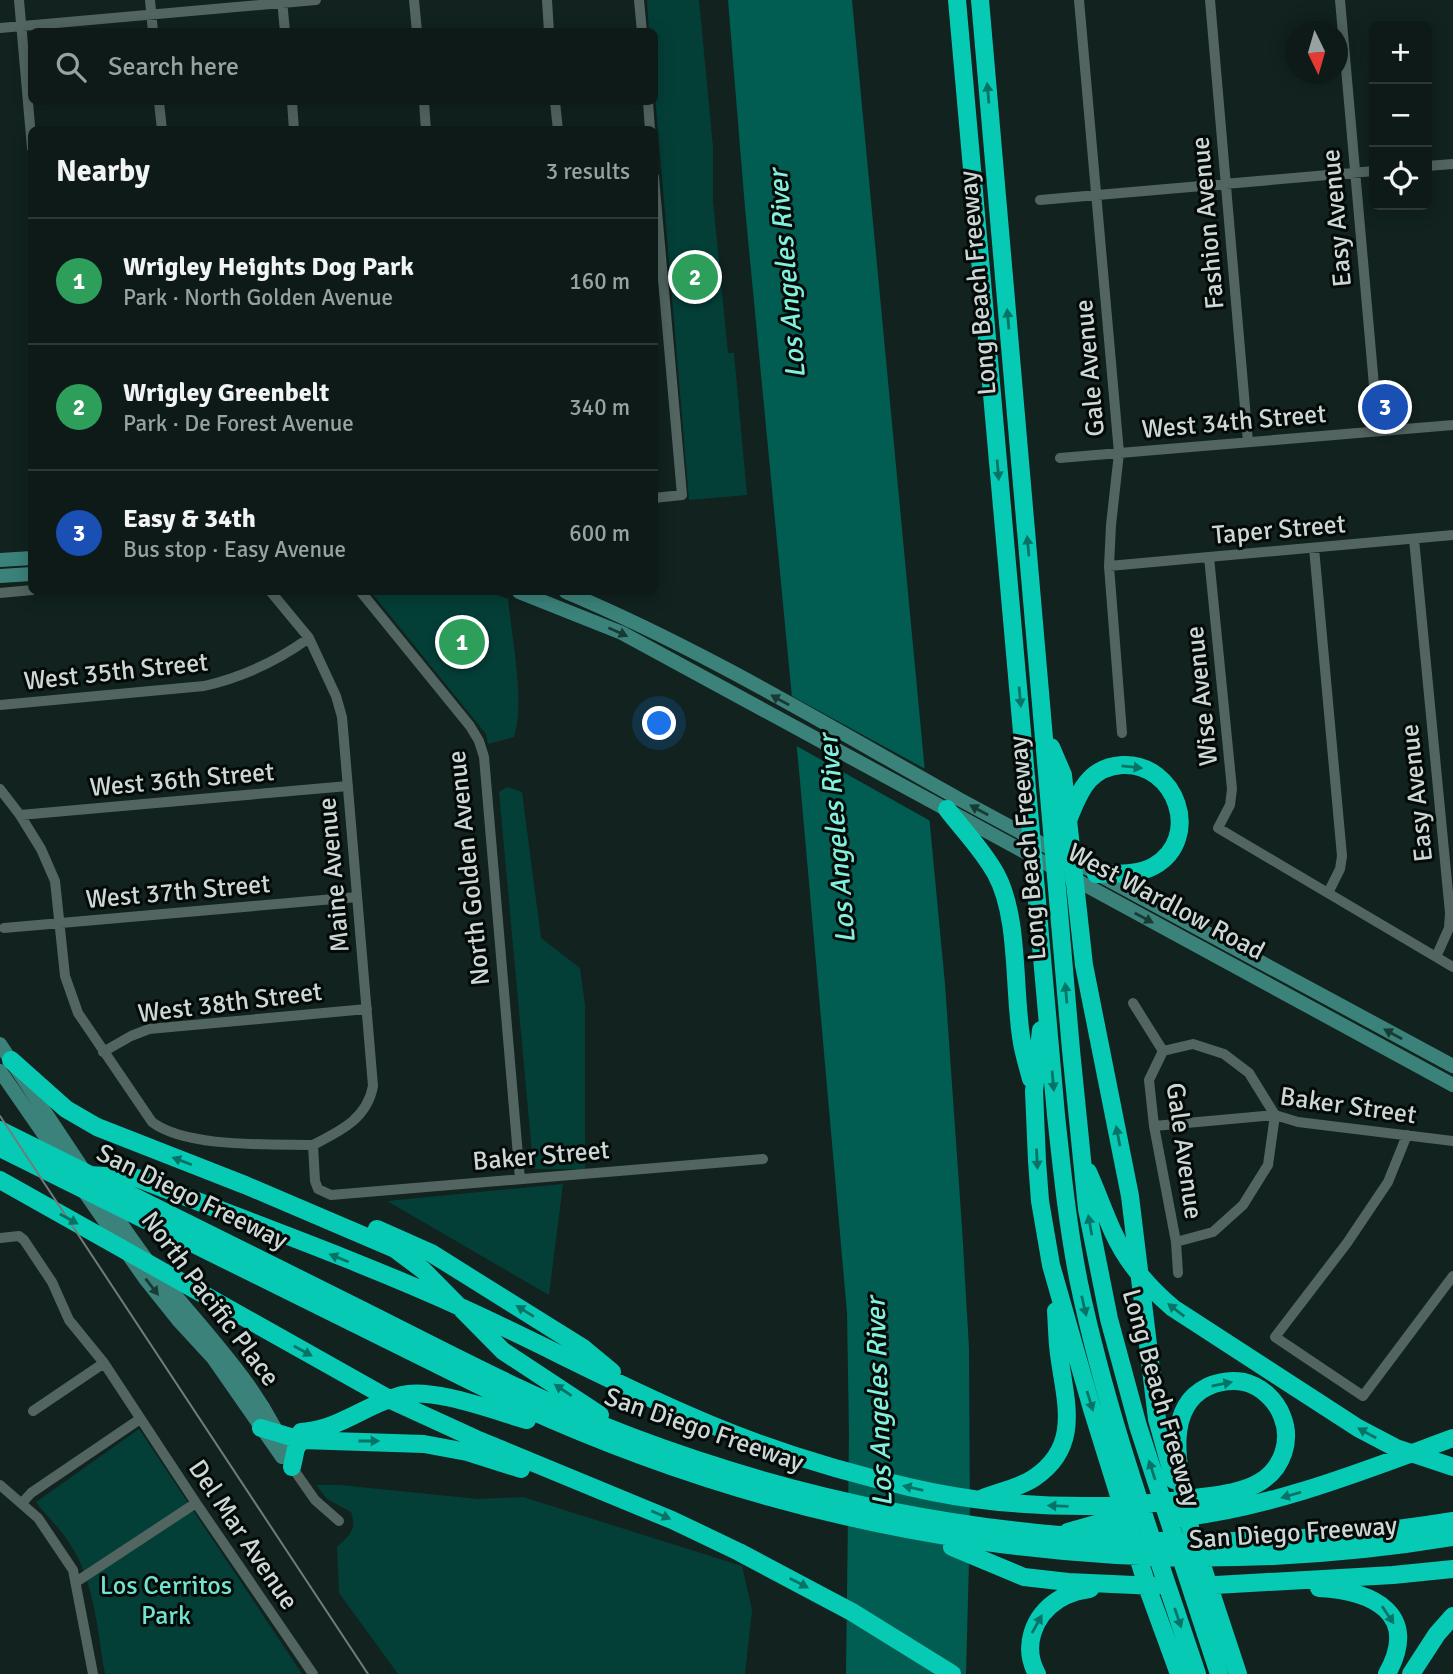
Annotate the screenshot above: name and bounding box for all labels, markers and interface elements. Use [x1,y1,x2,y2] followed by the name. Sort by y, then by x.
[1285,21,1348,84] north arrow
[1369,21,1432,210] map controls
[1369,21,1432,84] button: +
[28,28,658,105] search box
[52,48,90,86] icon: search
[108,51,239,83] text: Search here
[982,82,993,104] one-way arrow
[1369,84,1432,147] button: −
[1185,135,1231,311] street label: Fashion Avenue
[1369,147,1432,210] button: locate
[1315,148,1359,288] street label: Easy Avenue
[56,153,150,190] text: Nearby
[546,157,630,186] text: 3 results
[761,165,813,380] water label: Los Angeles River
[952,169,1004,397] street label: Long Beach Freeway
[123,251,414,283] text: Wrigley Heights Dog Park
[672,251,718,303] pin: 2
[73,267,85,296] text: 1
[569,267,630,296] text: 160 m
[123,283,393,312] text: Park · North Golden Avenue
[1068,298,1112,438] street label: Gale Avenue
[1002,308,1013,330] one-way arrow
[123,377,329,409] text: Wrigley Greenbelt
[1362,381,1408,433] pin: 3
[73,393,85,422] text: 2
[569,393,630,422] text: 340 m
[1140,398,1328,446] street label: West 34th Street
[123,409,354,438] text: Park · De Forest Avenue
[993,460,1004,482] one-way arrow
[123,503,256,535] text: Easy & 34th
[1211,508,1347,552] street label: Taper Street
[73,519,85,548] text: 3
[569,519,630,548] text: 600 m
[123,535,346,564] text: Bus stop · Easy Avenue
[1022,535,1033,557] one-way arrow
[439,616,485,668] pin: 1
[1179,624,1225,768] street label: Wise Avenue
[608,626,628,637] one-way arrow
[22,646,210,698] street label: West 35th Street
[1014,686,1025,708] one-way arrow
[771,694,790,706] one-way arrow
[642,706,676,740] your location
[1394,723,1440,863] street label: Easy Avenue
[811,730,863,945] water label: Los Angeles River
[1002,734,1054,962] street label: Long Beach Freeway
[441,749,497,987] street label: North Golden Avenue
[88,756,276,804] street label: West 36th Street
[1121,761,1143,772] one-way arrow
[311,796,357,954] street label: Maine Avenue
[970,804,989,816] one-way arrow
[1062,837,1270,967] street label: West Wardlow Road
[84,868,272,916] street label: West 37th Street
[1135,912,1154,924] one-way arrow
[136,976,324,1030] street label: West 38th Street
[1060,982,1071,1004] one-way arrow
[1383,1028,1403,1040] one-way arrow
[1048,1070,1059,1092] one-way arrow
[1159,1081,1209,1221] street label: Gale Avenue
[1278,1081,1418,1131] street label: Baker Street
[1113,1125,1124,1147] one-way arrow
[471,1134,611,1178] street label: Baker Street
[91,1137,293,1257] street label: San Diego Freeway
[1032,1148,1043,1170] one-way arrow
[171,1155,192,1166] one-way arrow
[134,1205,286,1393] street label: North Pacific Place
[60,1213,79,1226] one-way arrow
[1085,1214,1096,1236] one-way arrow
[329,1252,350,1263] one-way arrow
[145,1278,160,1296] one-way arrow
[1115,1285,1207,1511] street label: Long Beach Freeway
[858,1293,900,1507] water label: Los Angeles River
[1079,1295,1090,1317] one-way arrow
[1167,1303,1185,1317] one-way arrow
[515,1305,535,1318] one-way arrow
[294,1345,313,1357] one-way arrow
[1211,1378,1233,1389] one-way arrow
[600,1381,808,1479] street label: San Diego Freeway
[553,1384,573,1397] one-way arrow
[1085,1391,1095,1412] one-way arrow
[1357,1427,1377,1439] one-way arrow
[359,1435,381,1447] one-way arrow
[181,1454,305,1616] street label: Del Mar Avenue
[1146,1459,1157,1480] one-way arrow
[902,1482,924,1493] one-way arrow
[1280,1490,1301,1500] one-way arrow
[1047,1501,1069,1512] one-way arrow
[650,1510,671,1521] one-way arrow
[1188,1510,1398,1556] street label: San Diego Freeway
[100,1570,232,1632] park label: Los Cerritos Park
[790,1577,809,1589] one-way arrow
[1382,1605,1395,1625] one-way arrow
[1173,1607,1184,1628] one-way arrow
[1031,1614,1043,1633] one-way arrow

